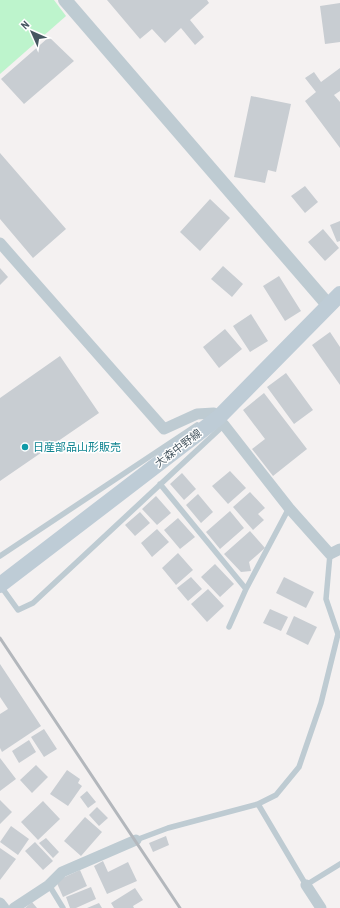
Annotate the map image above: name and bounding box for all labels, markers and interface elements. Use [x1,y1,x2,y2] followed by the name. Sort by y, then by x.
[12,12,52,52] north arrow
[18,18,32,32] text: N
[152,426,204,470] street label: 大森中野線
[33,440,121,454] place label: 日産部品山形販売
[20,442,30,452] marker: 日産部品山形販売

